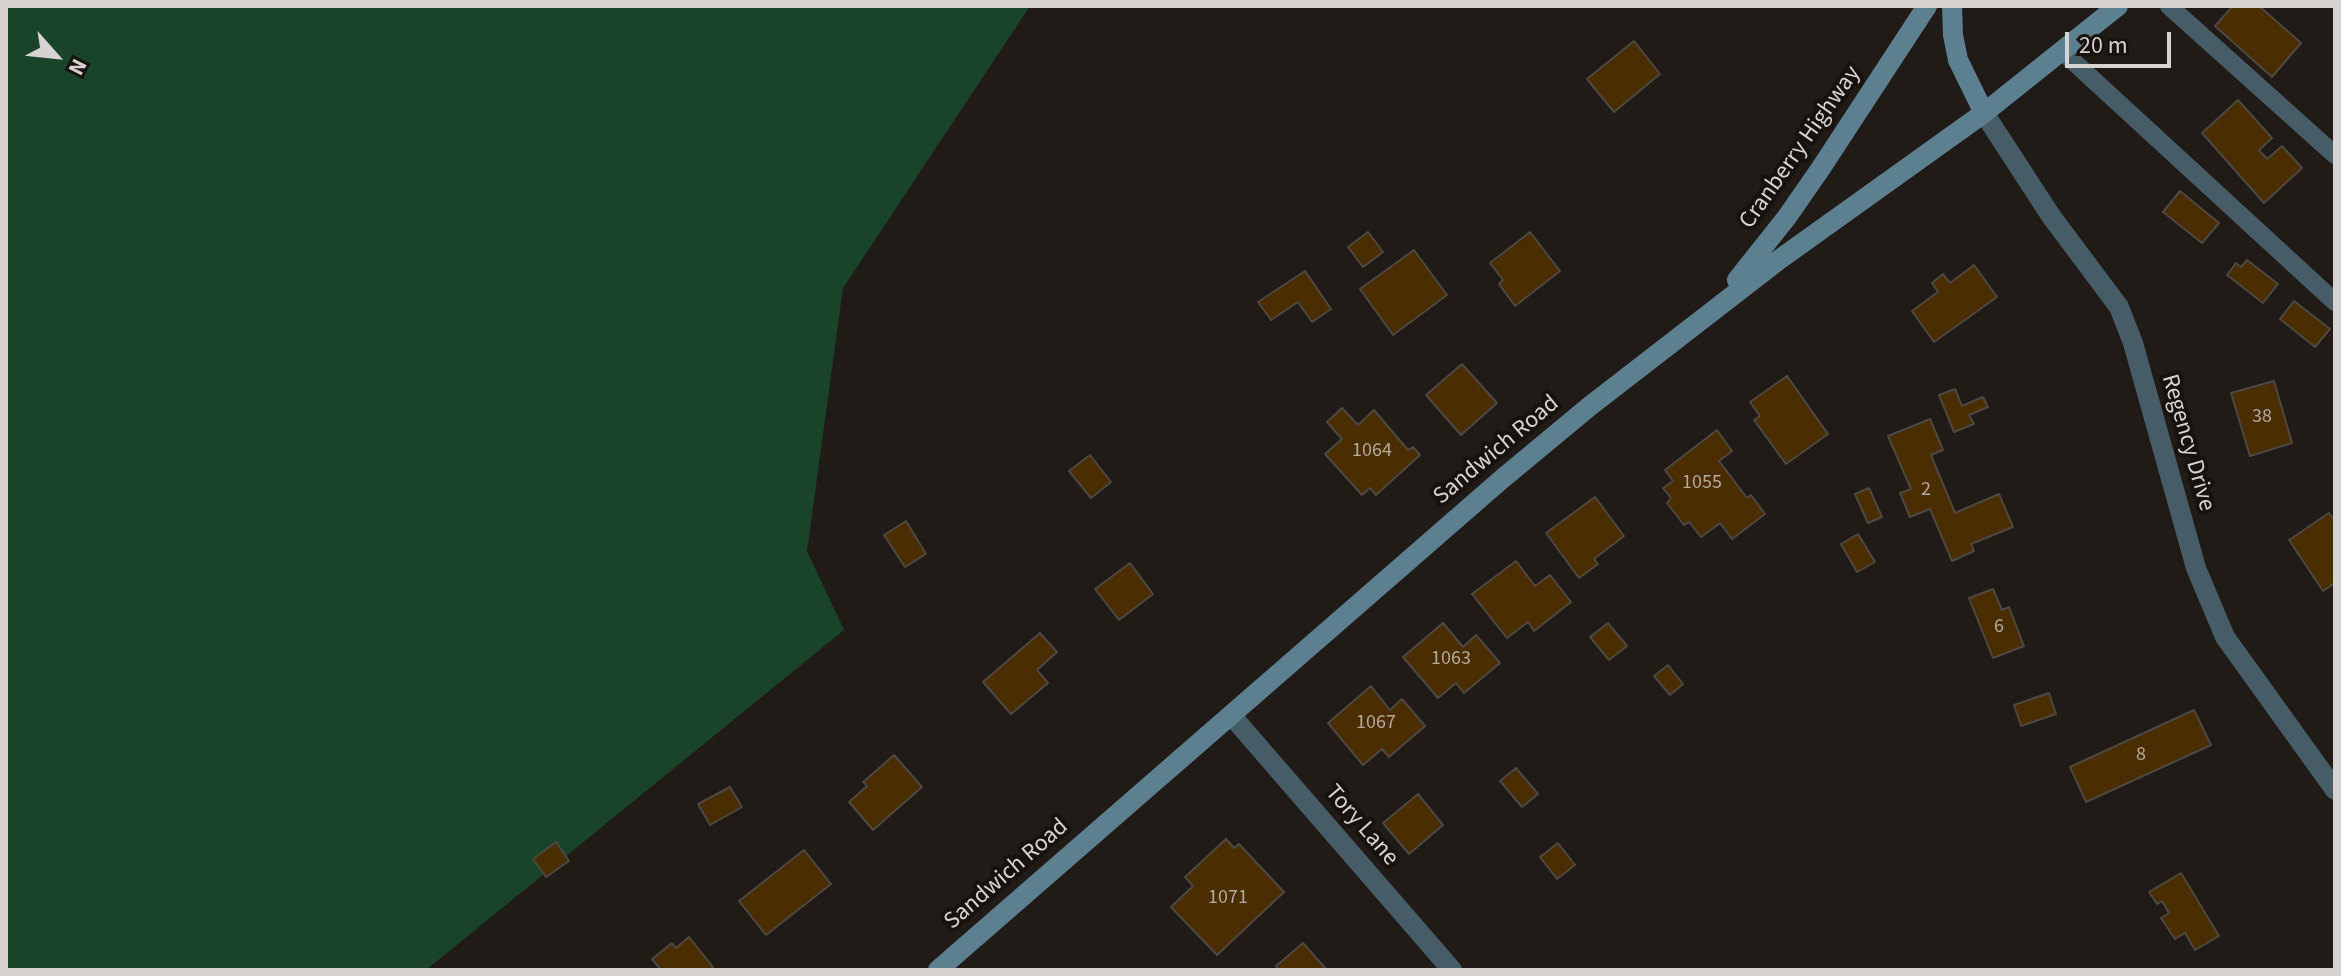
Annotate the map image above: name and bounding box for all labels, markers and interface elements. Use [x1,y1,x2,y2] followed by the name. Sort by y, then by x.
[16,16,96,96] north arrow
[2069,16,2175,66] scale bar
[2079,28,2128,63] text: 20 m
[60,53,95,81] text: N
[1734,61,1868,235] street label: Cranberry Highway
[2154,371,2220,515] street label: Regency Drive
[1428,390,1566,512] street label: Sandwich Road
[2252,406,2272,430] house number: 38
[1352,440,1392,464] house number: 1064
[1682,472,1722,496] house number: 1055
[1921,479,1931,503] house number: 2
[1994,616,2004,640] house number: 6
[1431,648,1471,672] house number: 1063
[1356,712,1396,736] house number: 1067
[2136,744,2146,768] house number: 8
[1318,780,1404,872] street label: Tory Lane
[939,813,1075,937] street label: Sandwich Road
[1208,887,1248,911] house number: 1071

